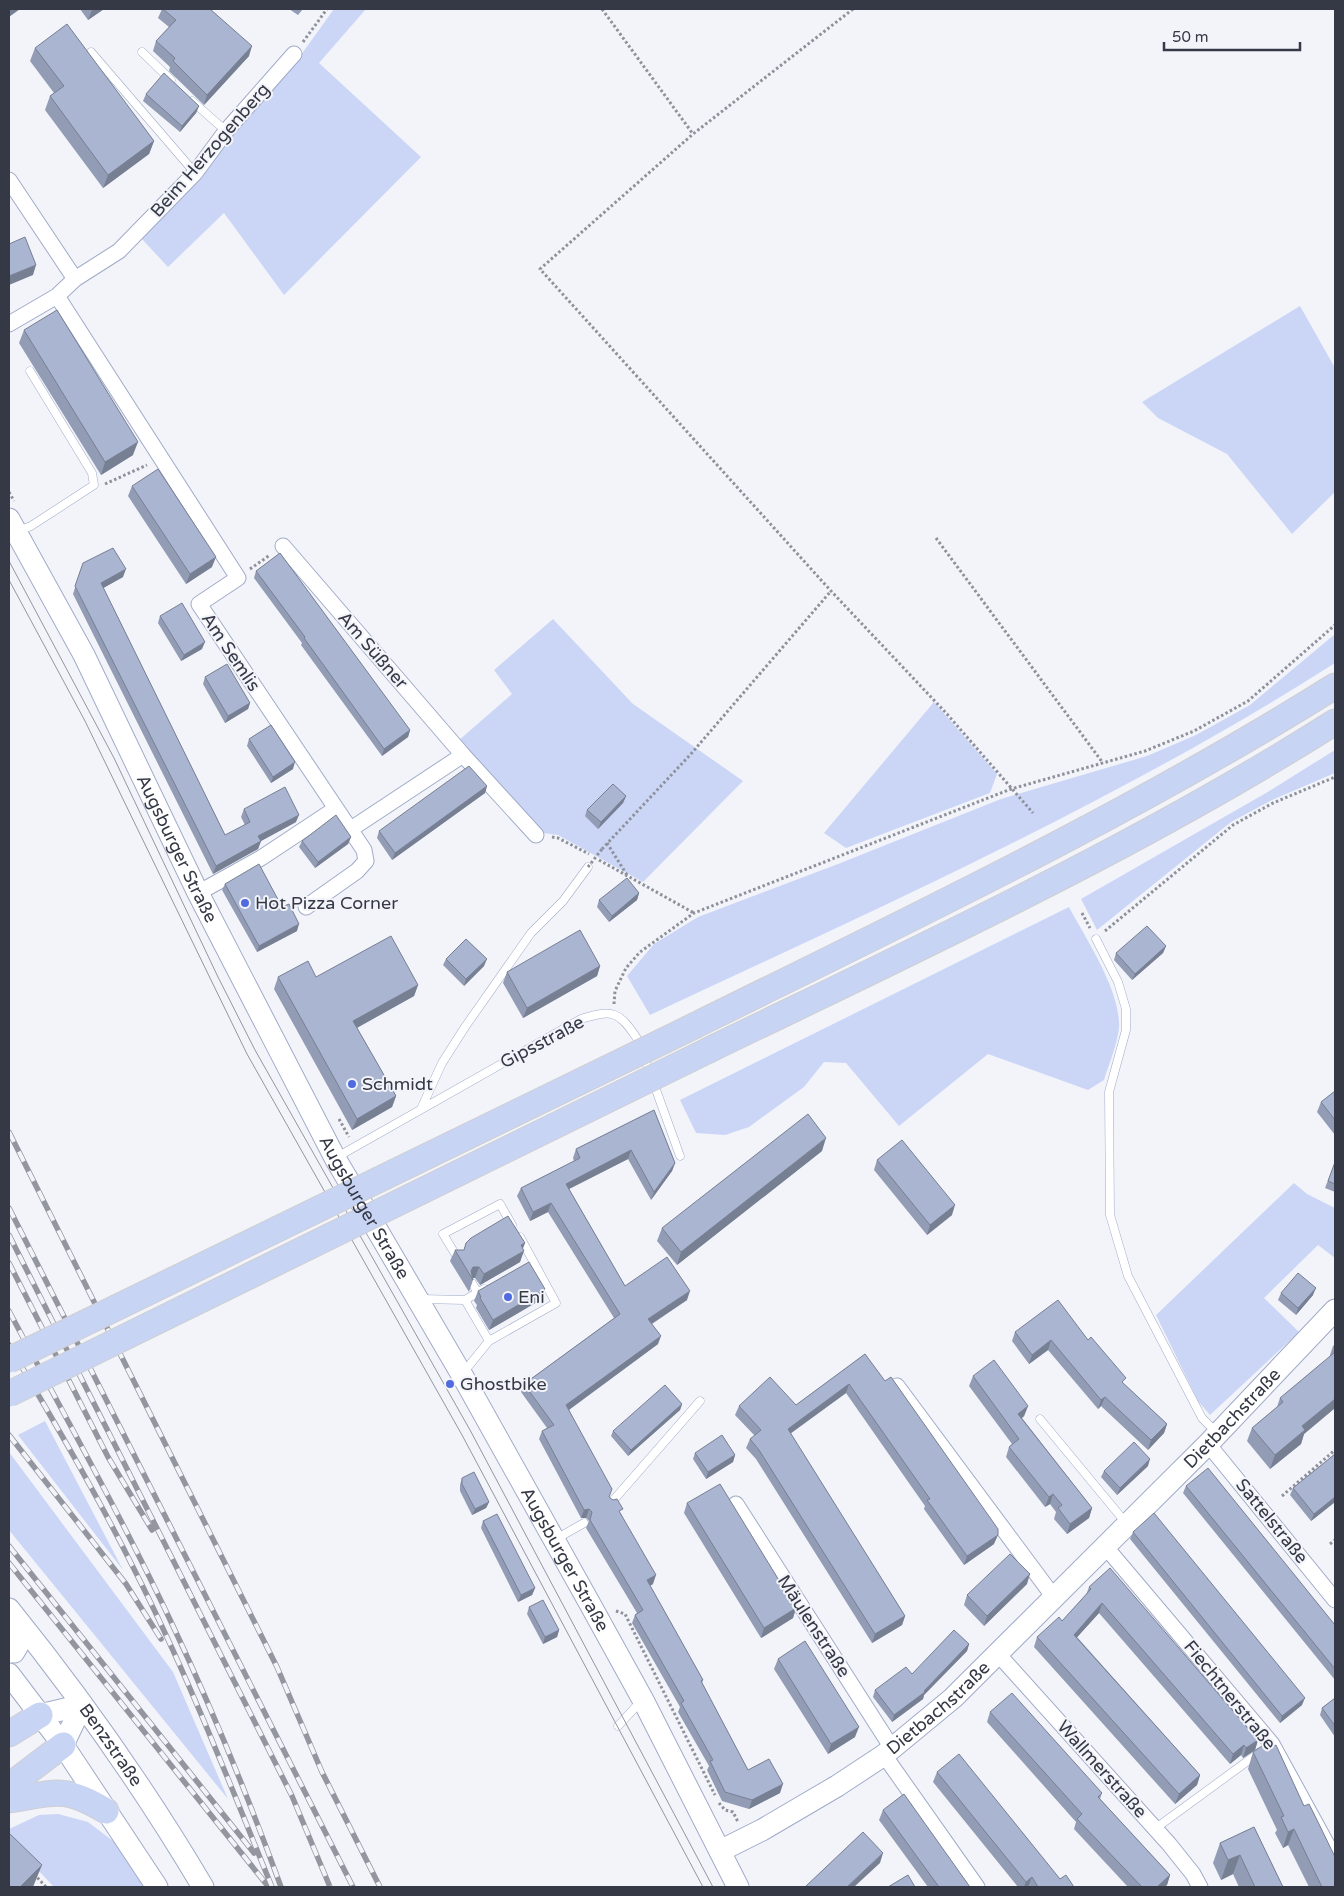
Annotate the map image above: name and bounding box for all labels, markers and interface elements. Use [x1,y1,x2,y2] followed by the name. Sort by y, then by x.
[1164,20,1300,52] scale bar
[1172,28,1209,46] text: 50 m
[146,78,274,222] street label: Beim Herzogenberg
[333,607,413,693] street label: Am Süßner
[197,609,265,695] street label: Am Semlis
[132,771,222,926] street label: Augsburger Straße
[255,892,398,914] place label: Hot Pizza Corner
[239,897,251,909] marker: Hot Pizza Corner
[496,1011,588,1073] street label: Gipsstraße
[362,1073,433,1095] place label: Schmidt
[346,1078,358,1090] marker: Schmidt
[314,1132,414,1283] street label: Augsburger Straße
[518,1286,545,1308] place label: Eni
[502,1291,514,1303] marker: Eni
[1179,1363,1285,1473] street label: Dietbachstraße
[460,1373,547,1395] place label: Ghostbike
[444,1378,456,1390] marker: Ghostbike
[1231,1474,1313,1568] street label: Sattelstraße
[516,1483,614,1635] street label: Augsburger Straße
[773,1571,855,1681] street label: Mäulenstraße
[1179,1636,1281,1754] street label: Fiechtnerstraße
[882,1657,994,1759] street label: Dietbachstraße
[74,1699,148,1791] street label: Benzstraße
[1052,1716,1152,1822] street label: Wallmerstraße

